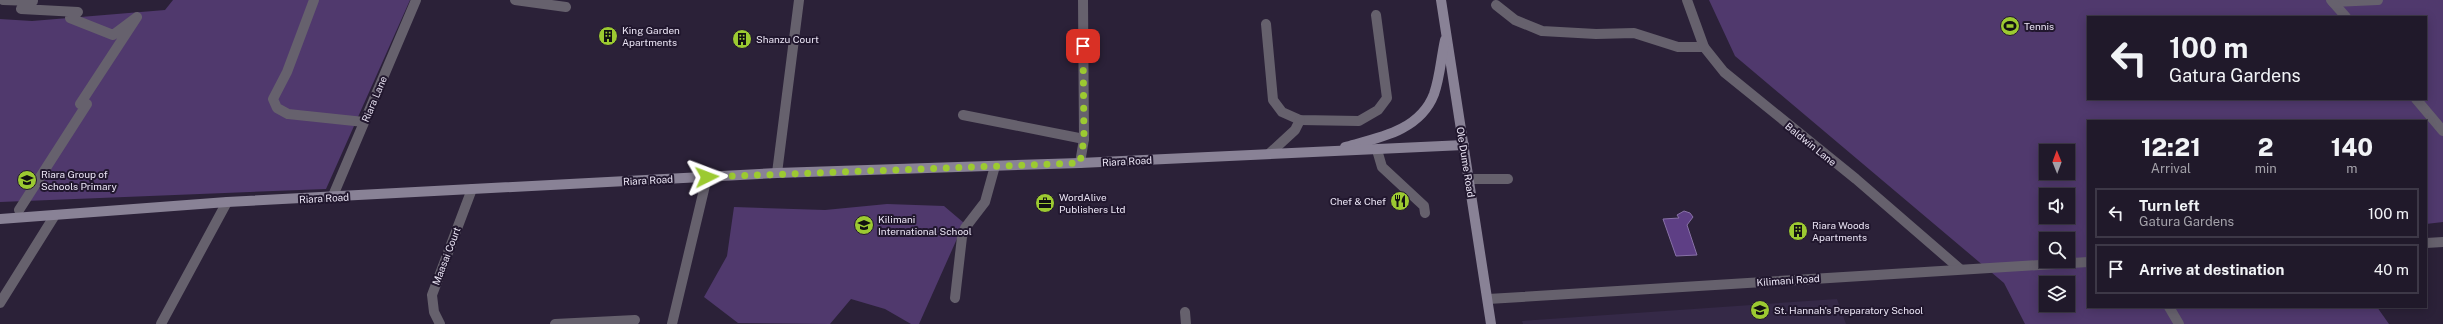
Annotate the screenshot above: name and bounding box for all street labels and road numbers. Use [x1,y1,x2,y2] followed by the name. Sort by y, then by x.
[359,74,389,124] street label: Riara Lane
[1783,120,1839,168] street label: Baldwin Lane
[1455,126,1478,198] street label: Ole Dume Road
[1102,154,1152,168] street label: Riara Road
[623,173,673,187] street label: Riara Road
[299,191,349,205] street label: Riara Road
[429,225,463,287] street label: Maasai Court
[1756,272,1820,288] street label: Kilimani Road

